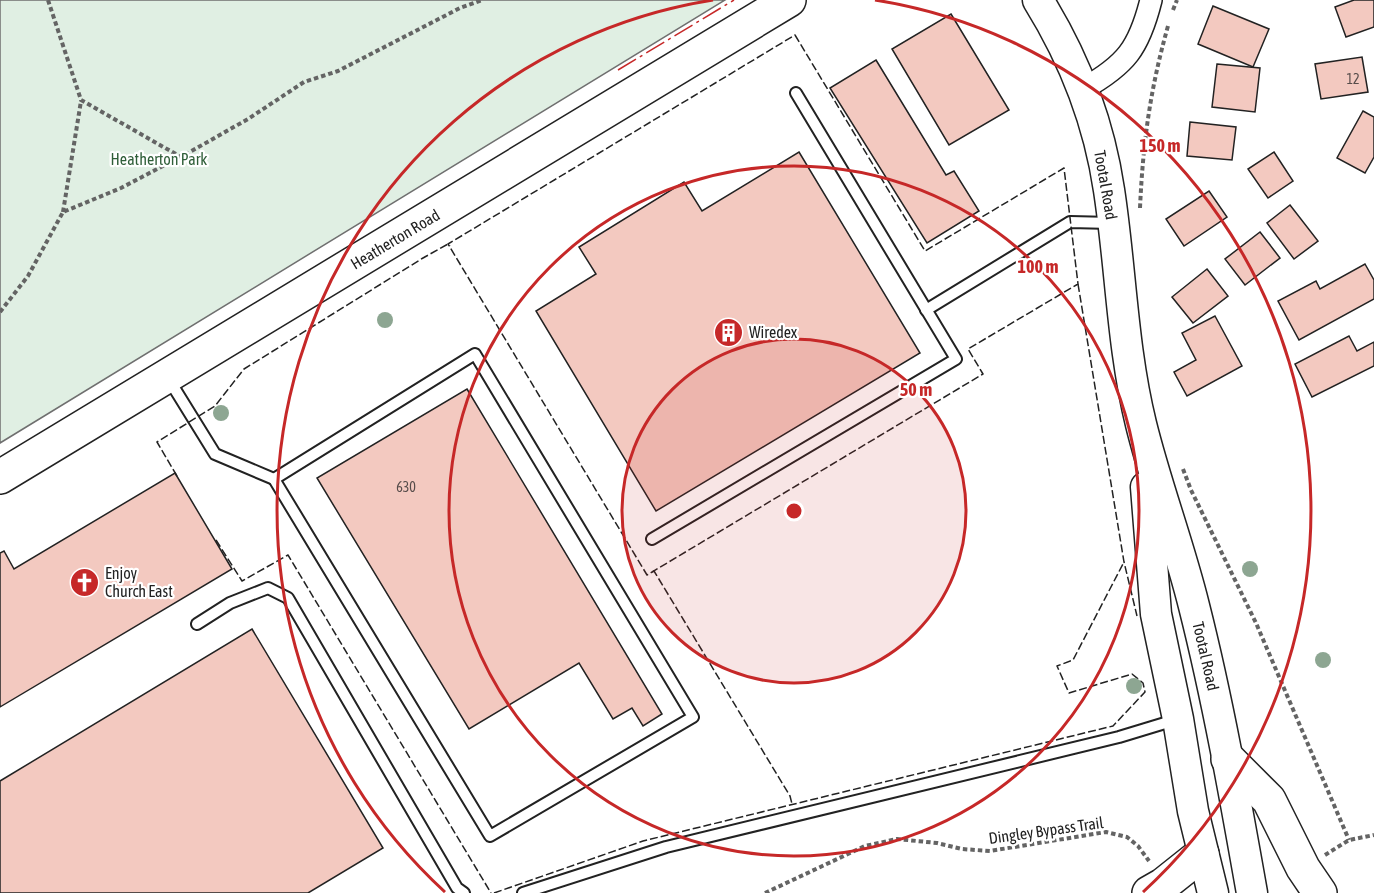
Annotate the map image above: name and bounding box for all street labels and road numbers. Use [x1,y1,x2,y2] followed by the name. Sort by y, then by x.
[1091,149,1121,221] street label: Tootal Road
[347,205,443,273] street label: Heatherton Road
[1189,620,1223,692] street label: Tootal Road
[987,813,1105,848] street label: Dingley Bypass Trail

